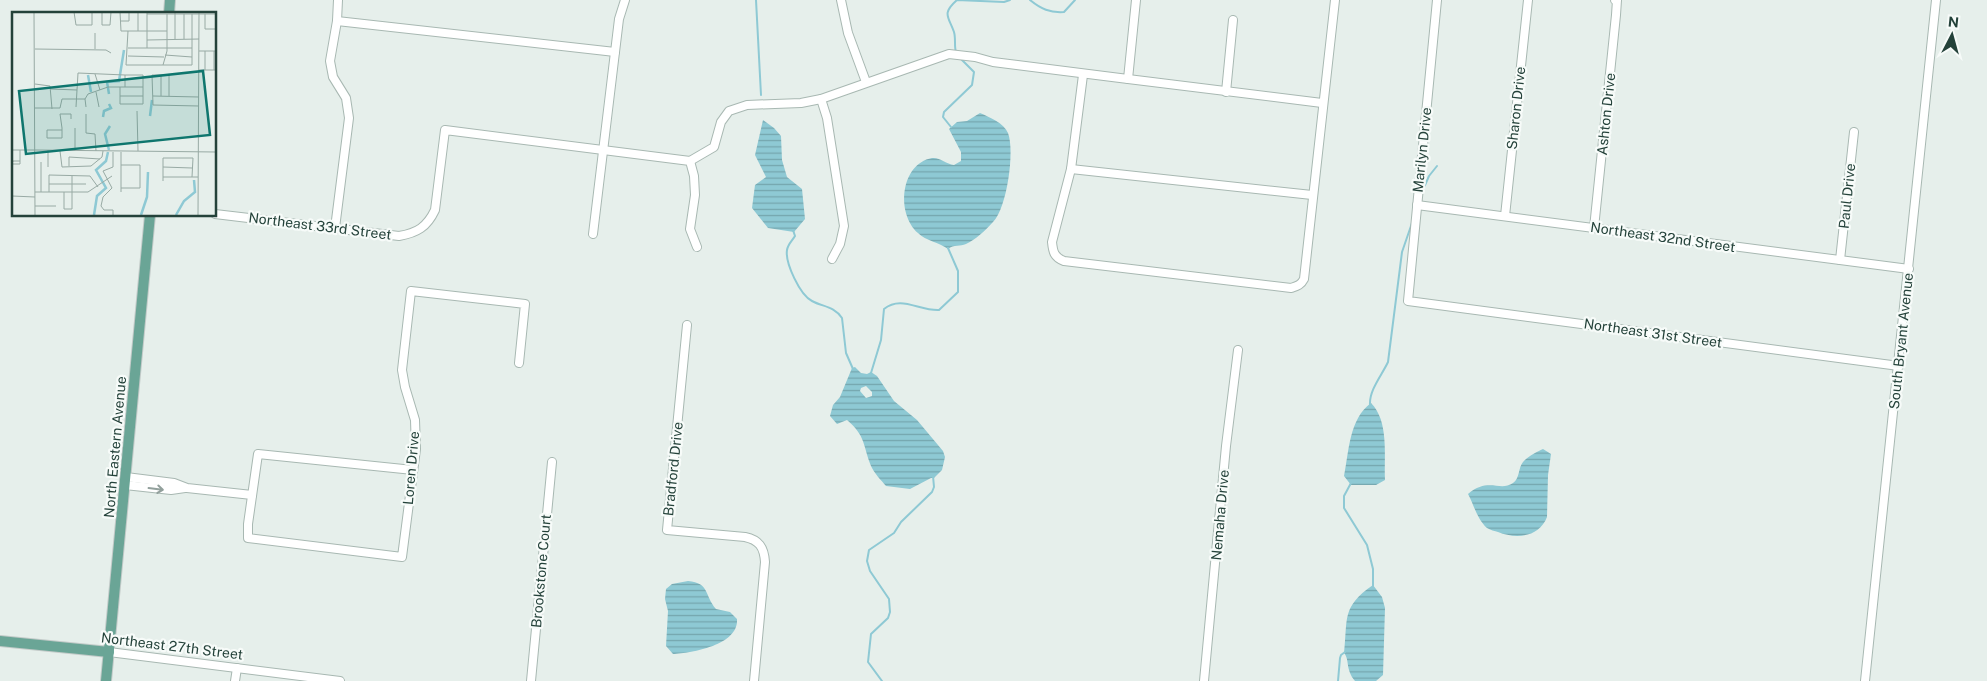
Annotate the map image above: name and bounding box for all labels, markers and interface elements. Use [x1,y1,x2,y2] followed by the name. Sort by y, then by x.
[1927,10,1977,60] north arrow
[12,12,216,216] inset map
[1947,14,1960,31] text: N
[1504,66,1528,150] street label: Sharon Drive
[1594,72,1618,156] street label: Ashton Drive
[1410,107,1434,193] street label: Marilyn Drive
[1836,162,1858,230] street label: Paul Drive
[248,209,392,243] street label: Northeast 33rd Street
[1589,219,1737,255] street label: Northeast 32nd Street
[1886,272,1916,410] street label: South Bryant Avenue
[1583,315,1723,351] street label: Northeast 31st Street
[101,376,129,518] street label: North Eastern Avenue
[660,421,686,517] street label: Bradford Drive
[400,430,422,506] street label: Loren Drive
[1208,469,1232,561] street label: Nemaha Drive
[148,484,164,494] one-way arrow
[528,513,554,629] street label: Brookstone Court
[100,629,244,663] street label: Northeast 27th Street

